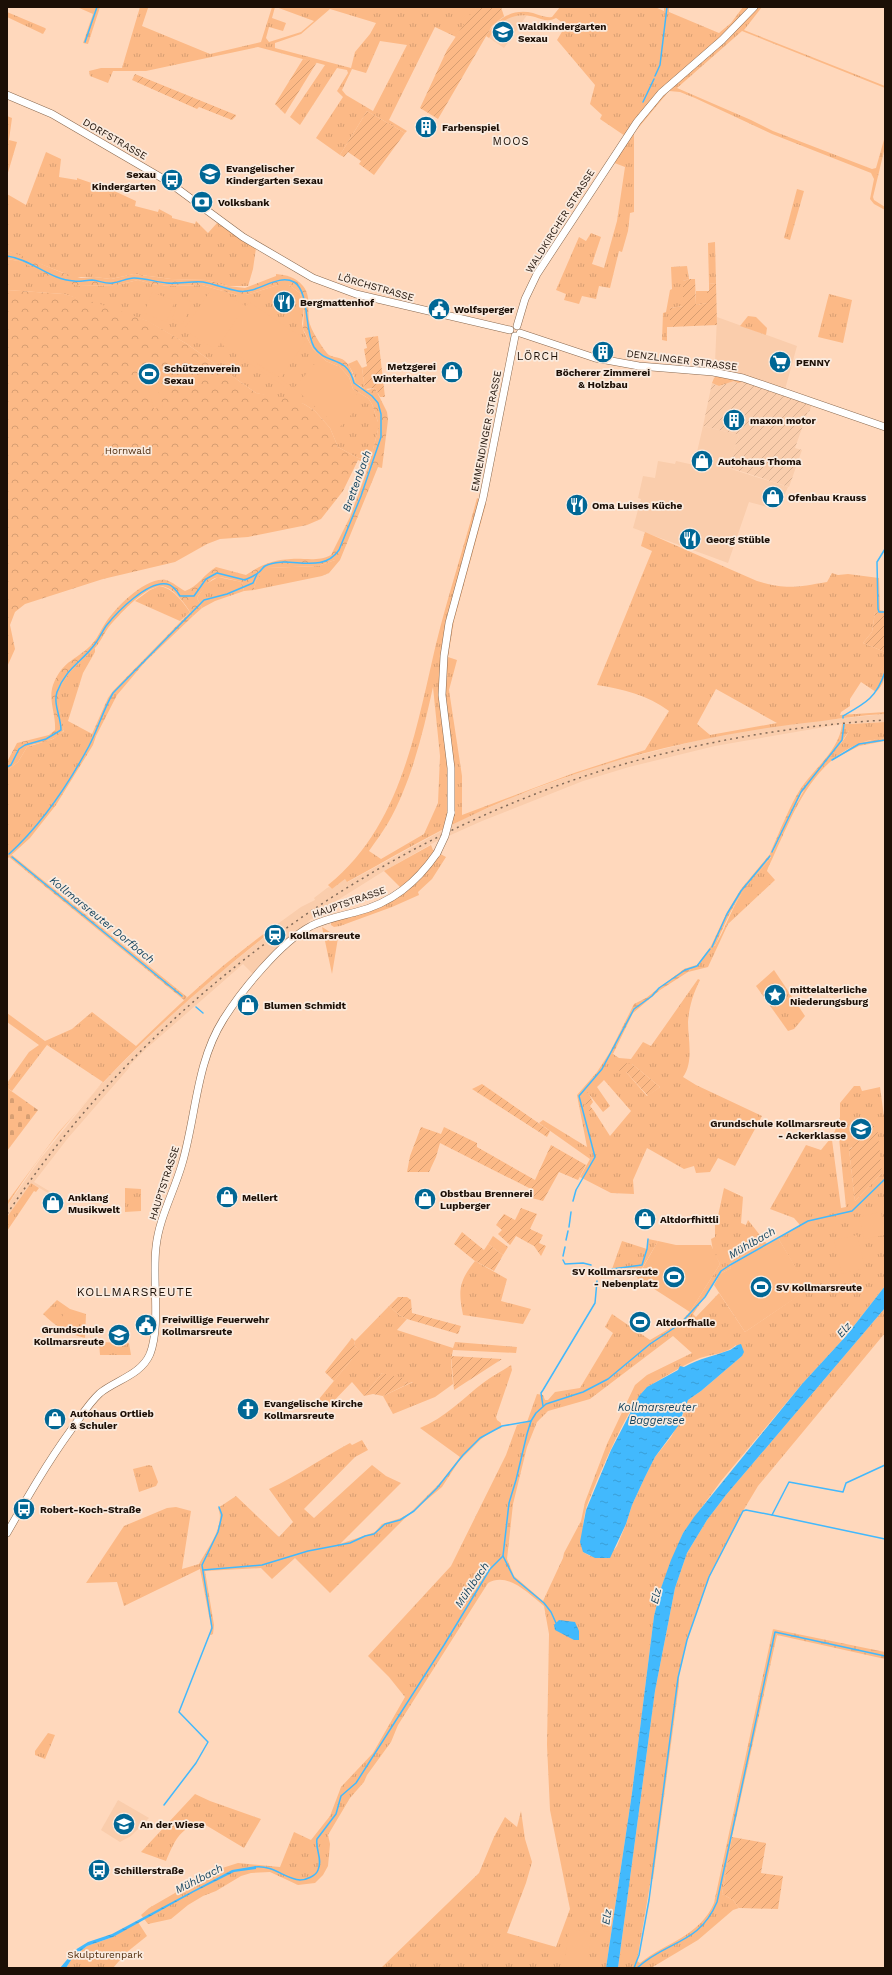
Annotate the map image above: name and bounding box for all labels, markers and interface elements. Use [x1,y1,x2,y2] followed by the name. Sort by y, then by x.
[490,19,516,45] school or university icon: Waldkindergarten Sexau
[518,21,606,44] place label: Waldkindergarten Sexau
[413,114,439,140] building icon: Farbenspiel
[81,116,149,162] street label: DORFSTRASSE
[442,122,500,133] place label: Farbenspiel
[493,135,529,148] district label: MOOS
[197,161,223,187] school or university icon: Evangelischer Kindergarten Sexau
[226,163,323,186] place label: Evangelischer Kindergarten Sexau
[159,167,185,193] bus stop icon: Sexau Kindergarten
[523,167,597,275] street label: WALDKIRCHER STRASSE
[92,169,156,192] place label: Sexau Kindergarten
[189,189,215,215] bank icon: Volksbank
[218,197,270,208] place label: Volksbank
[337,271,415,303] street label: LÖRCHSTRASSE
[271,289,297,315] restaurant icon: Bergmattenhof
[426,296,452,322] public building icon: Wolfsperger
[300,297,375,308] place label: Bergmattenhof
[454,304,515,315] place label: Wolfsperger
[590,339,616,365] building icon: Böcherer Zimmerei & Holzbau
[626,348,738,372] street label: DENZLINGER STRASSE
[517,349,559,363] district label: LÖRCH
[767,349,793,375] supermarket icon: PENNY
[796,357,831,368] place label: PENNY
[439,359,465,385] shop icon: Metzgerei Winterhalter
[136,361,162,387] sports icon: Schützenverein Sexau
[373,361,437,384] place label: Metzgerei Winterhalter
[164,363,240,386] place label: Schützenverein Sexau
[556,367,650,390] place label: Böcherer Zimmerei & Holzbau
[469,370,503,492] street label: EMMENDINGER STRASSE
[721,407,747,433] building icon: maxon motor
[750,415,817,426] place label: maxon motor
[105,445,151,456] park label: Hornwald
[689,448,715,474] shop icon: Autohaus Thoma
[340,449,374,513] water label: Brettenbach
[718,456,802,467] place label: Autohaus Thoma
[760,484,786,510] shop icon: Ofenbau Krauss
[564,492,590,518] restaurant icon: Oma Luises Küche
[788,492,867,503] place label: Ofenbau Krauss
[592,500,683,511] place label: Oma Luises Küche
[677,526,703,552] restaurant icon: Georg Stüble
[706,534,770,545] place label: Georg Stüble
[47,874,157,966] water label: Kollmarsreuter Dorfbach
[311,884,387,920] street label: HAUPTSTRASSE
[262,922,288,948] station icon: Kollmarsreute
[290,930,360,941] place label: Kollmarsreute
[762,982,788,1008] place icon: mittelalterliche Niederungsburg
[790,984,868,1007] place label: mittelalterliche Niederungsburg
[235,992,261,1018] shop icon: Blumen Schmidt
[264,1000,346,1011] place label: Blumen Schmidt
[848,1116,874,1142] school or university icon: Grundschule Kollmarsreute - Ackerklasse
[710,1118,846,1141] place label: Grundschule Kollmarsreute - Ackerklasse
[147,1145,181,1221] street label: HAUPTSTRASSE
[214,1184,240,1210] shop icon: Mellert
[412,1186,438,1212] shop icon: Obstbau Brennerei Lupberger
[440,1188,533,1211] place label: Obstbau Brennerei Lupberger
[40,1190,66,1216] shop icon: Anklang Musikwelt
[68,1192,120,1215] place label: Anklang Musikwelt
[242,1192,278,1203] place label: Mellert
[632,1206,658,1232] shop icon: Altdorfhittli
[660,1214,719,1225] place label: Altdorfhittli
[726,1224,778,1262] water label: Mühlbach
[661,1264,687,1290] sports icon: SV Kollmarsreute - Nebenplatz
[572,1266,658,1289] place label: SV Kollmarsreute - Nebenplatz
[748,1274,774,1300] sports icon: SV Kollmarsreute
[776,1282,862,1293] place label: SV Kollmarsreute
[77,1285,193,1299] district label: KOLLMARSREUTE
[627,1309,653,1335] sports icon: Altdorfhalle
[133,1312,159,1338] public building icon: Freiwillige Feuerwehr Kollmarsreute
[162,1314,270,1337] place label: Freiwillige Feuerwehr Kollmarsreute
[656,1317,716,1328] place label: Altdorfhalle
[834,1319,854,1340] water label: Elz
[106,1322,132,1348] school or university icon: Grundschule Kollmarsreute
[34,1324,104,1347] place label: Grundschule Kollmarsreute
[235,1396,261,1422] church icon: Evangelische Kirche Kollmarsreute
[264,1398,363,1421] place label: Evangelische Kirche Kollmarsreute
[618,1401,697,1427] water label: Kollmarsreuter Baggersee
[42,1406,68,1432] shop icon: Autohaus Ortlieb & Schuler
[70,1408,154,1431] place label: Autohaus Ortlieb & Schuler
[11,1496,37,1522] bus stop icon: Robert-Koch-Straße
[40,1504,141,1515] place label: Robert-Koch-Straße
[452,1560,492,1610] water label: Mühlbach
[648,1586,664,1605] water label: Elz
[111,1811,137,1837] school or university icon: An der Wiese
[140,1819,205,1830] place label: An der Wiese
[86,1857,112,1883] bus stop icon: Schillerstraße
[173,1861,225,1897] water label: Mühlbach
[114,1865,184,1876] place label: Schillerstraße
[599,1908,615,1926] water label: Elz
[67,1949,143,1960] park label: Skulpturenpark

